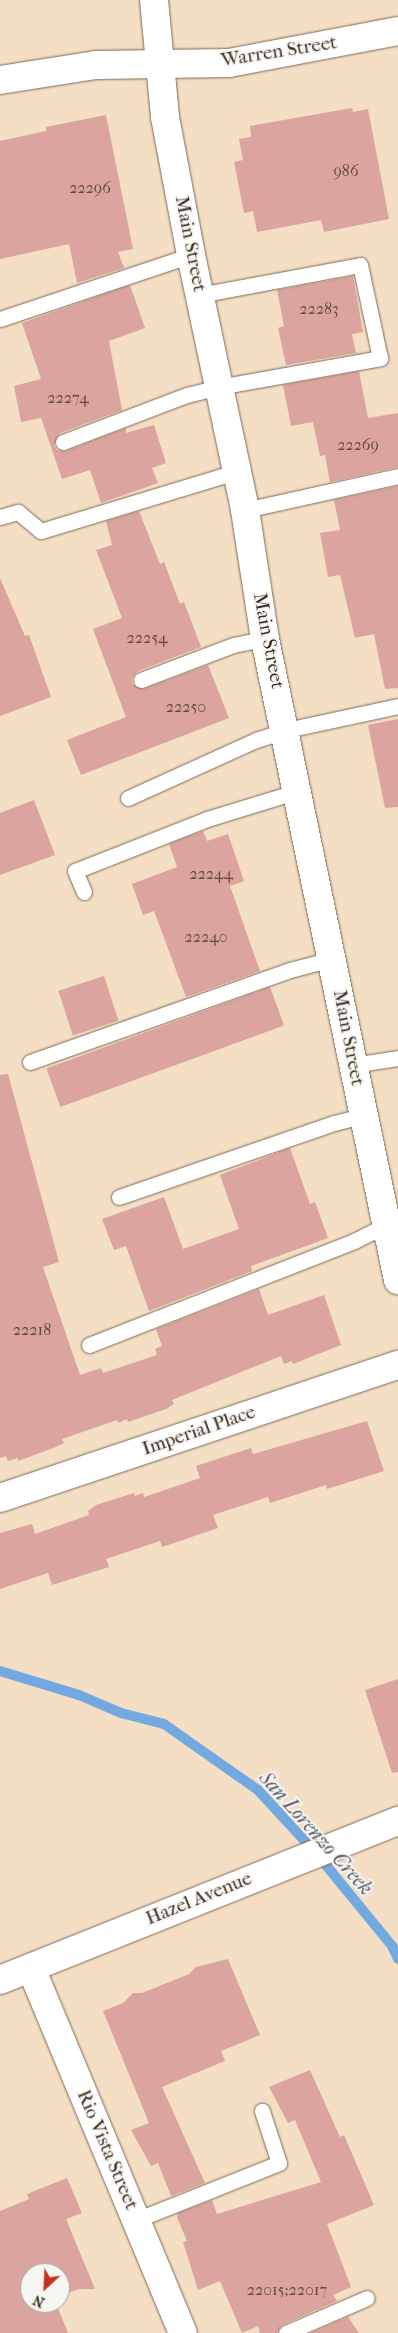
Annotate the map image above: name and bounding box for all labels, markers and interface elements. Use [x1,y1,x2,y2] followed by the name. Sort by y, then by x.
[220,32,338,72] street label: Warren Street
[333,161,359,181] house number: 986
[69,178,111,198] house number: 22296
[170,194,210,294] street label: Main Street
[299,299,339,319] house number: 22283
[47,388,89,408] house number: 22274
[337,435,379,455] house number: 22269
[248,591,288,691] street label: Main Street
[126,628,168,648] house number: 22254
[166,697,206,717] house number: 22250
[189,864,233,884] house number: 22244
[185,927,227,947] house number: 22240
[328,988,368,1088] street label: Main Street
[13,1320,51,1340] house number: 22218
[139,1401,259,1461] street label: Imperial Place
[254,1766,378,1900] water label: San Lorenzo Creek
[143,1867,255,1931] street label: Hazel Avenue
[72,2087,142,2213] street label: Rio Vista Street
[20,2263,70,2313] north arrow
[247,2280,327,2300] house number: 22015;22017
[30,2291,47,2311] text: N

